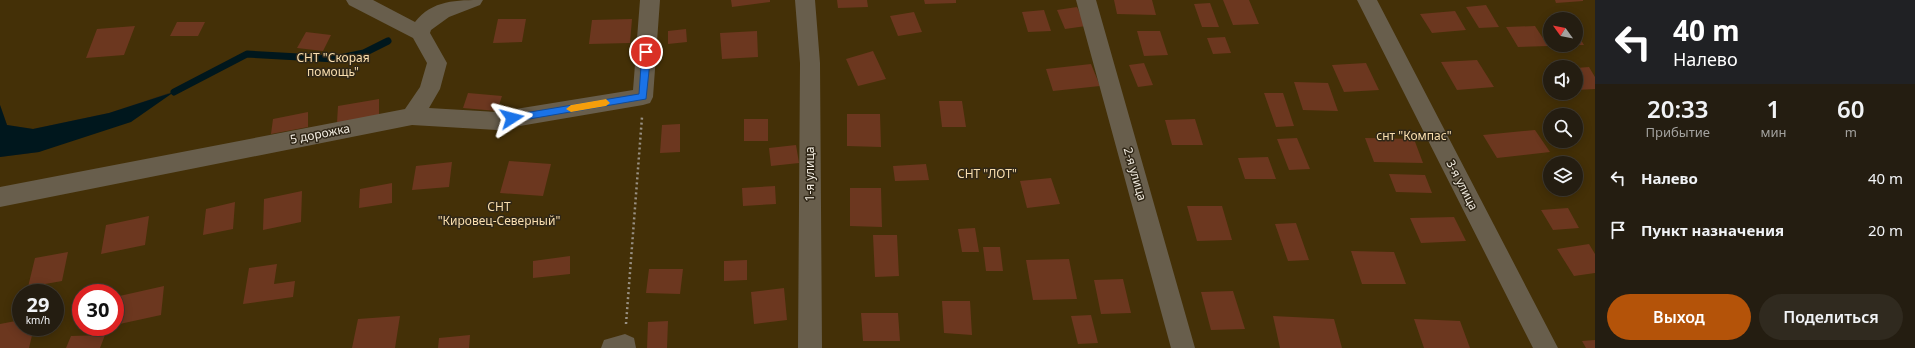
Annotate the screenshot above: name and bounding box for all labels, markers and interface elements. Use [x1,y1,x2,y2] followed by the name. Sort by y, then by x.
[1673,11,1740,49] text: 40 m
[1543,12,1583,52] north arrow
[1543,12,1583,196] map controls
[1607,16,1659,68] icon: left
[629,35,663,69] pin
[635,41,657,63] icon: arrive
[1673,47,1738,71] text: Налево
[296,49,370,80] park label: СНТ "Скорая помощь"
[1543,60,1583,100] button: sound
[1647,92,1709,125] text: 20:33
[1767,92,1780,125] text: 1
[1837,92,1864,125] text: 60
[491,97,533,139] position arrow
[1543,108,1583,148] button: search
[289,119,351,148] street label: 5 дорожка
[1646,123,1710,141] text: Прибытие
[1760,123,1787,141] text: мин
[1845,123,1857,141] text: m
[1376,127,1452,144] park label: снт "Компас"
[1120,145,1151,203] street label: 2-я улица
[801,147,818,201] street label: 1-я улица
[1543,156,1583,196] button: layers
[1442,157,1482,213] street label: 3-я улица
[957,165,1017,182] park label: СНТ "ЛОТ"
[1607,167,1629,189] icon: left
[1641,168,1698,188] text: Налево
[1868,168,1903,188] text: 40 m
[438,198,560,229] park label: СНТ "Кировец-Северный"
[1607,219,1629,241] icon: arrive
[1641,220,1784,240] text: Пункт назначения
[1868,220,1903,240] text: 20 m
[72,284,124,336] speed limit sign: 30
[27,291,49,318] text: 29
[1607,294,1751,340] button: Выход
[1759,294,1903,340] button: Поделиться
[26,313,50,327] text: km/h

